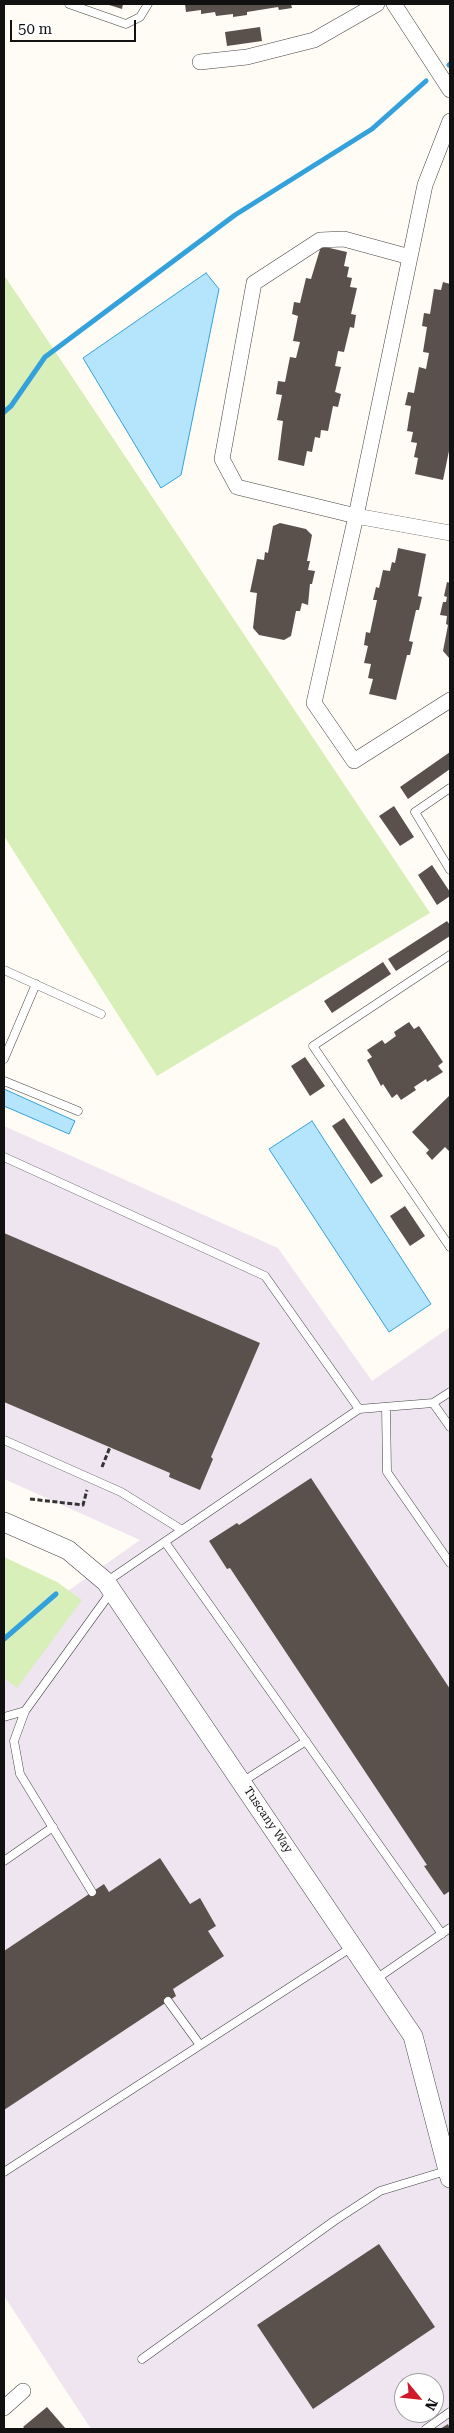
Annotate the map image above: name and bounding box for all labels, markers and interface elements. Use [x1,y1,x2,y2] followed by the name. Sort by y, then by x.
[12,10,139,42] scale bar
[18,20,52,38] text: 50 m
[241,1784,295,1856] street label: Tuscany Way
[394,2373,444,2423] north arrow
[422,2396,441,2413] text: N

